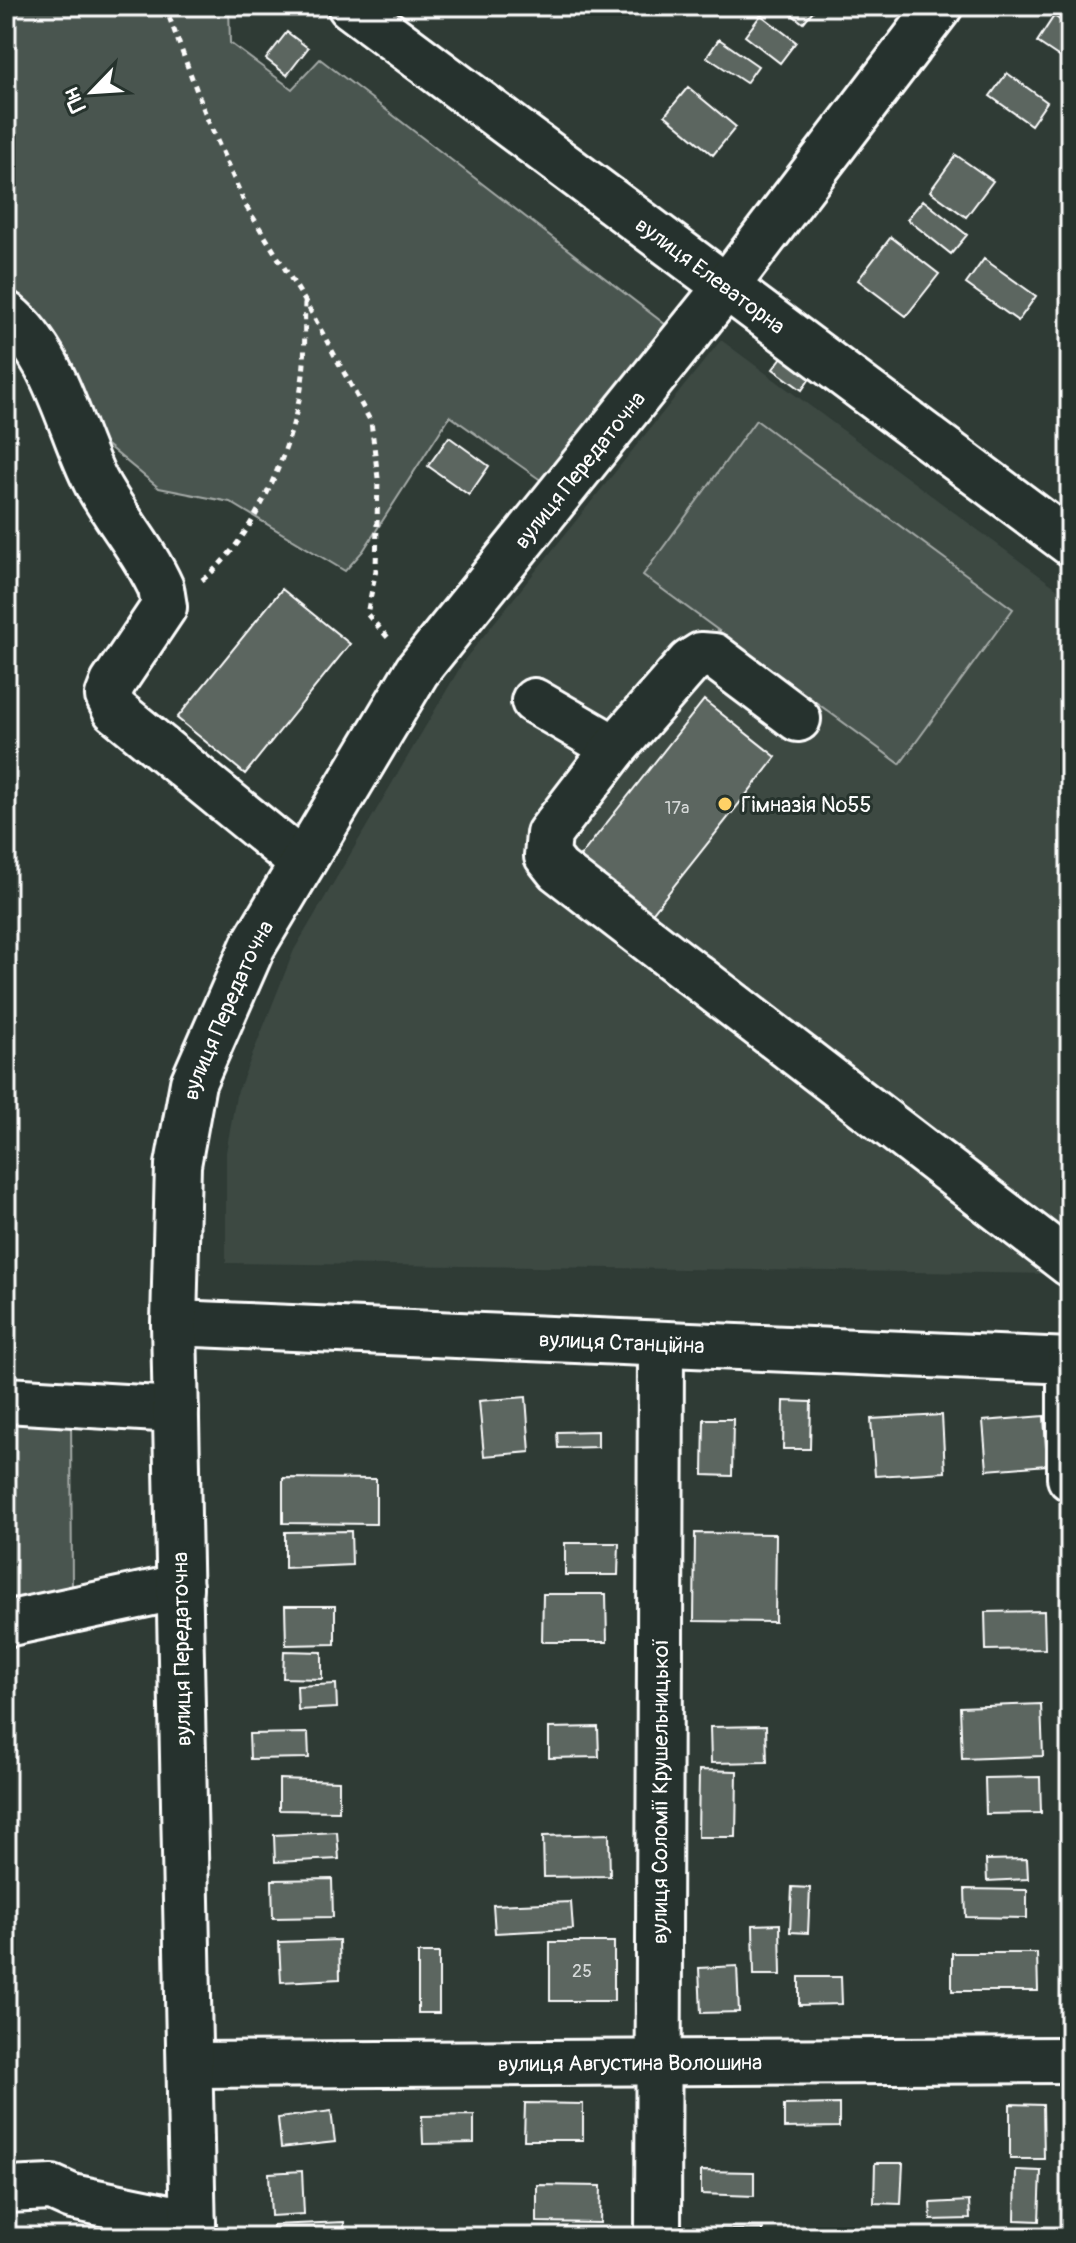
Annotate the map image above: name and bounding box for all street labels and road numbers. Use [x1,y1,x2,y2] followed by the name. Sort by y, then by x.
[630,211,791,341] street label: вулиця Елеваторна
[508,386,652,555] street label: вулиця Передаточна
[177,915,280,1102] street label: вулиця Передаточна
[538,1325,705,1360] street label: вулиця Станційна
[166,1552,198,1746] street label: вулиця Передаточна
[646,1638,675,1944] street label: вулиця Соломії Крушельницької
[498,2049,762,2078] street label: вулиця Августина Волошина

